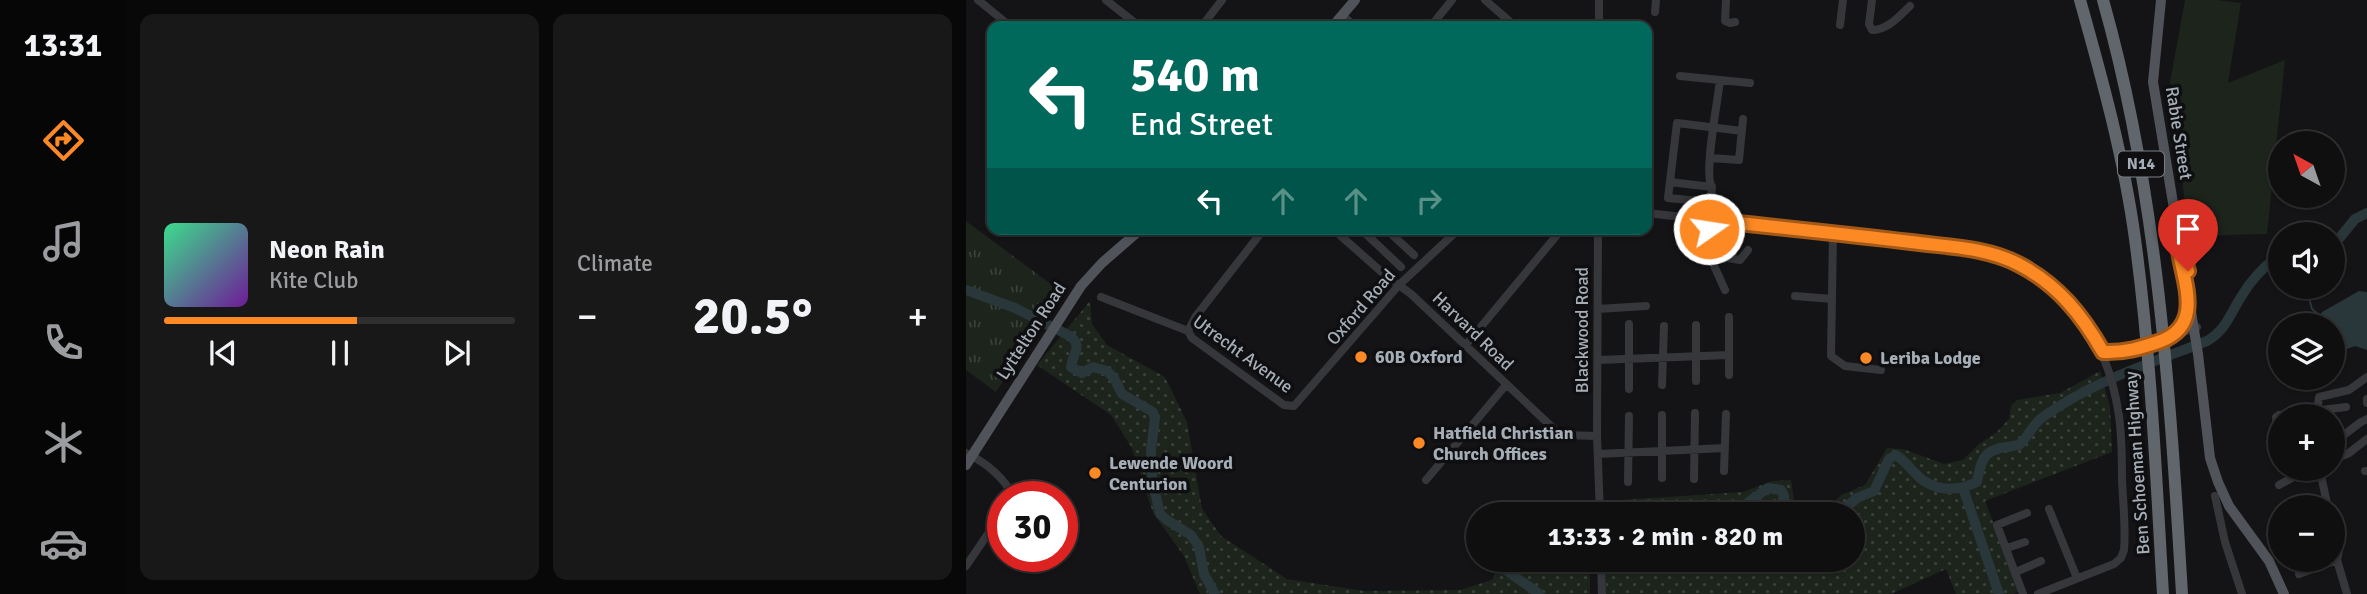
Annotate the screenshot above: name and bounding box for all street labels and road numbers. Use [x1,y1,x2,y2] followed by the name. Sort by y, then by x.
[2161,85,2197,181] street label: Rabie Street
[2118,152,2164,176] road number: N14
[1322,264,1400,350] street label: Oxford Road
[1571,267,1593,393] street label: Blackwood Road
[991,278,1071,384] street label: Lyttelton Road
[1428,287,1518,375] street label: Harvard Road
[1189,310,1297,398] street label: Utrecht Avenue
[2120,370,2154,555] street label: Ben Schoeman Highway

